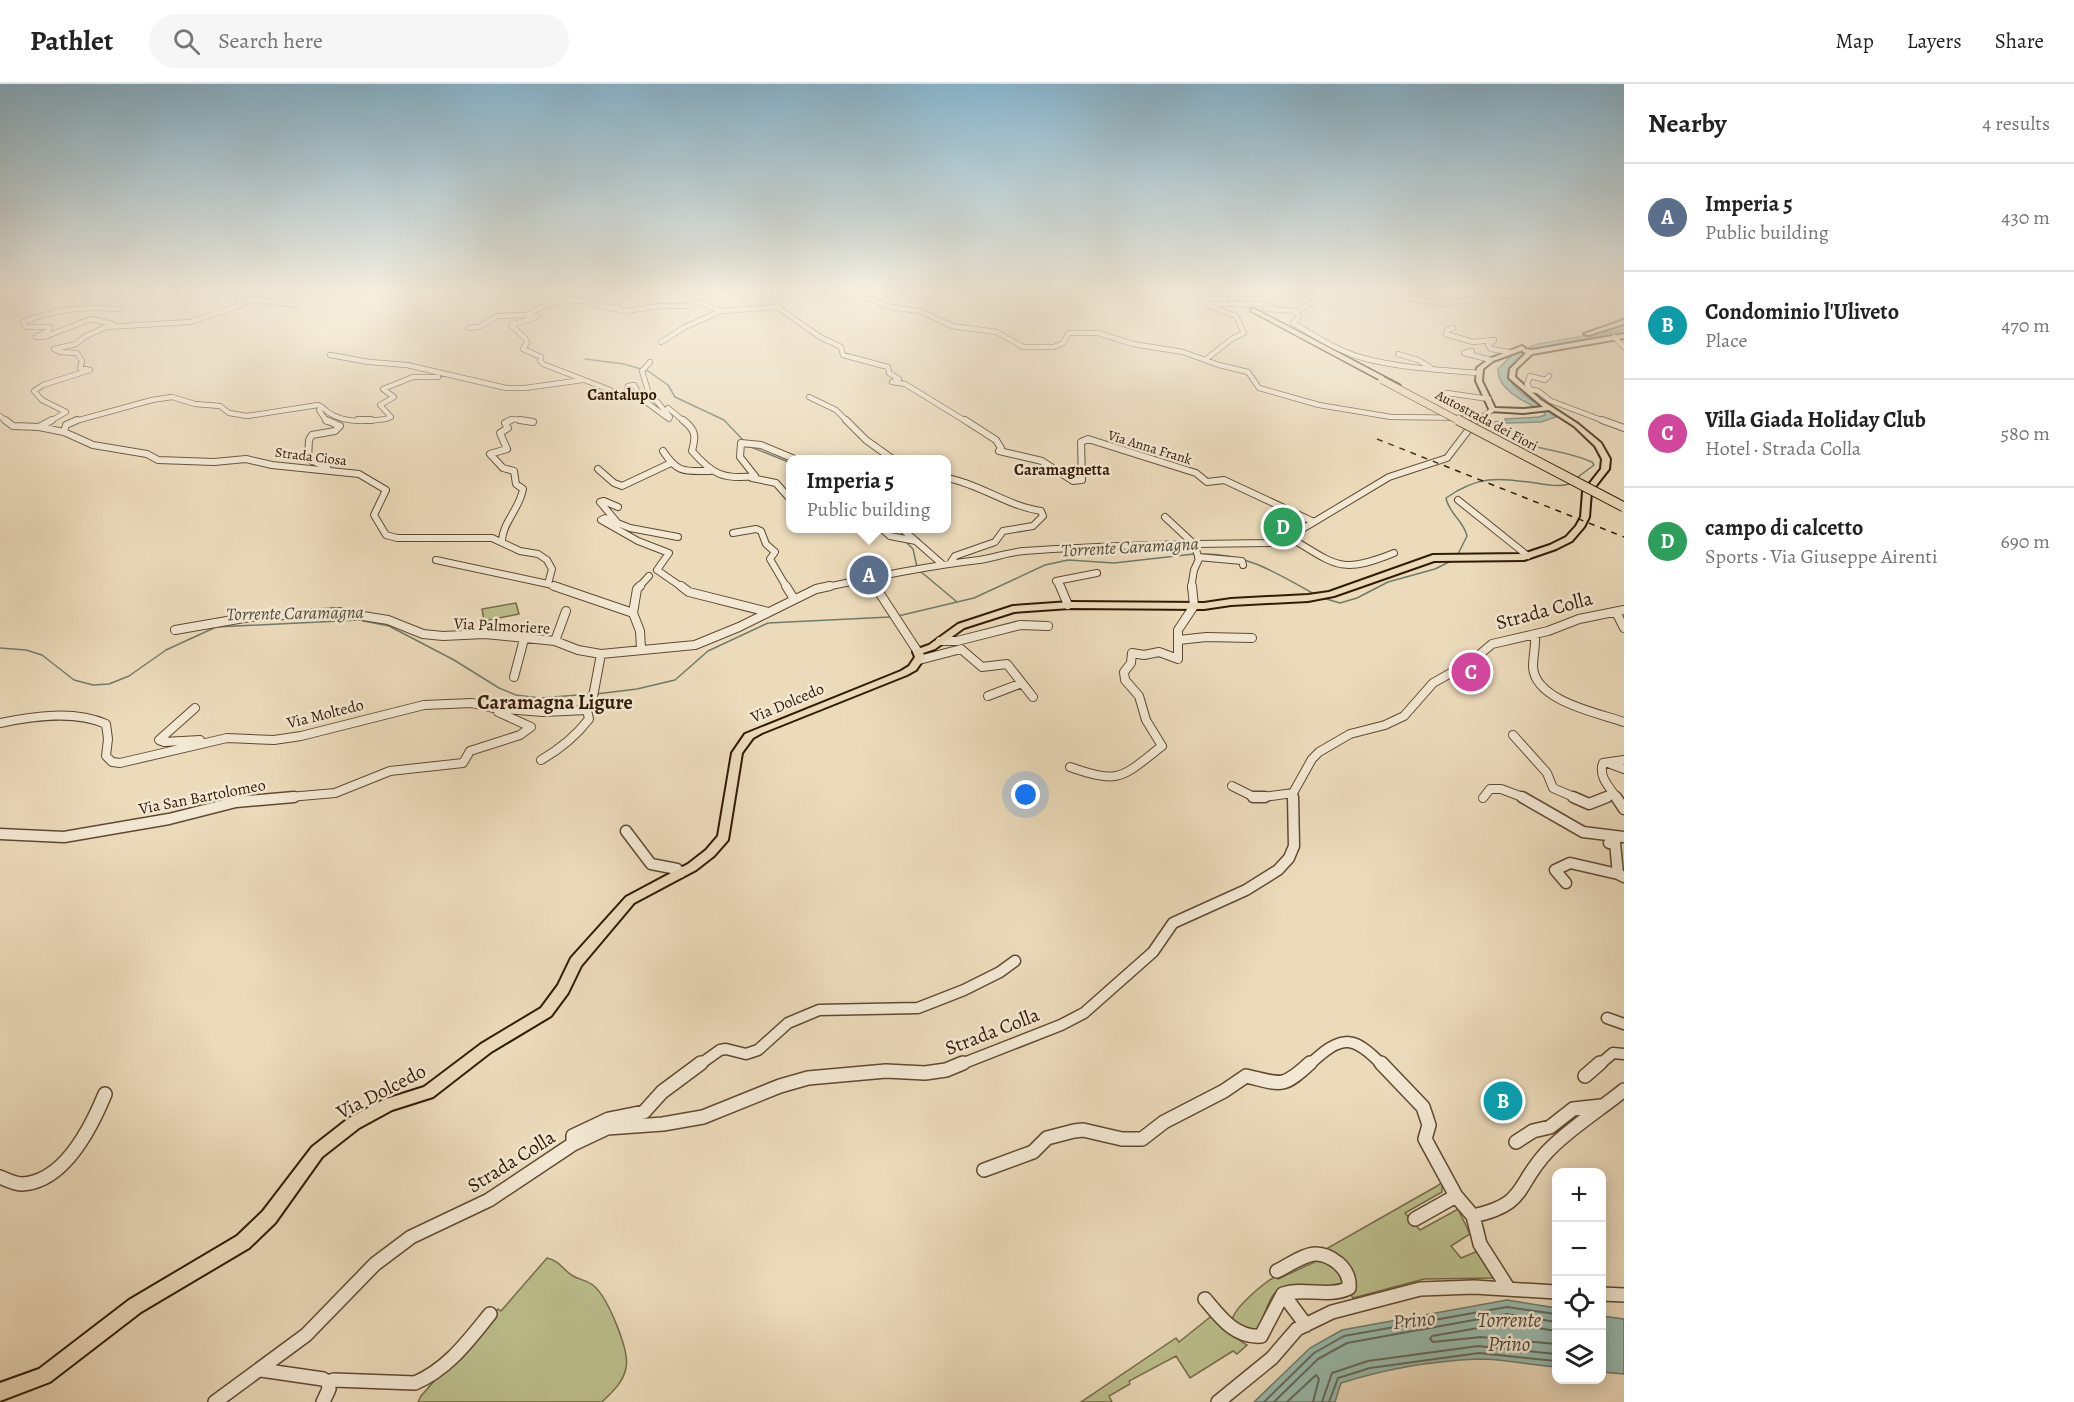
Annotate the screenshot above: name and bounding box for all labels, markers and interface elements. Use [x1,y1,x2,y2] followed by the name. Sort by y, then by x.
[149,14,569,68] search box
[30,22,113,60] text: Pathlet
[170,25,203,58] icon: search
[218,26,323,56] text: Search here
[1835,27,1874,55] text: Map
[1907,27,1962,55] text: Layers
[1995,27,2044,55] text: Share
[1648,106,1727,141] text: Nearby
[1982,110,2050,137] text: 4 results
[1705,189,1793,219] text: Imperia 5
[1661,204,1674,231] text: A
[2001,204,2050,231] text: 430 m
[1705,219,1829,246] text: Public building
[1705,297,1899,327] text: Condominio l'Uliveto
[1661,312,1674,339] text: B
[2001,312,2050,339] text: 470 m
[1705,327,1747,354] text: Place
[587,384,657,406] district label: Cantalupo
[1431,385,1541,455] street label: Autostrada dei Fiori
[1705,405,1926,435] text: Villa Giada Holiday Club
[1661,420,1674,447] text: C
[2000,420,2050,447] text: 580 m
[1105,425,1194,469] street label: Via Anna Frank
[1705,435,1861,462] text: Hotel · Strada Colla
[274,443,348,470] street label: Strada Ciosa
[786,455,951,533] popup
[1014,459,1110,481] district label: Caramagnetta
[807,466,894,496] text: Imperia 5
[807,496,930,523] text: Public building
[1264,504,1302,550] pin: D
[1705,513,1863,543] text: campo di calcetto
[1661,528,1674,555] text: D
[2000,528,2050,555] text: 690 m
[1061,531,1199,563] water label: Torrente Caramagna
[1705,543,1938,570] text: Sports · Via Giuseppe Airenti
[850,552,888,598] pin: A
[1493,584,1596,636] street label: Strada Colla
[226,600,364,626] water label: Torrente Caramagna
[452,612,551,640] street label: Via Palmoriere
[1452,650,1490,694] pin: C
[746,678,827,729] street label: Via Dolcedo
[477,689,633,716] district label: Caramagna Ligure
[284,694,366,734] street label: Via Moltedo
[136,774,267,820] street label: Via San Bartolomeo
[1011,780,1040,809] your location
[941,1001,1044,1062] street label: Strada Colla
[331,1057,431,1126] street label: Via Dolcedo
[1484,1078,1522,1124] pin: B
[462,1123,561,1199] street label: Strada Colla
[1552,1168,1606,1384] map controls
[1552,1168,1606,1222] button: +
[1552,1222,1606,1276] button: −
[1552,1276,1606,1330] button: locate
[1391,1304,1437,1336] water label: Prino
[1477,1306,1541,1358] water label: Torrente Prino
[1552,1330,1606,1384] button: layers

